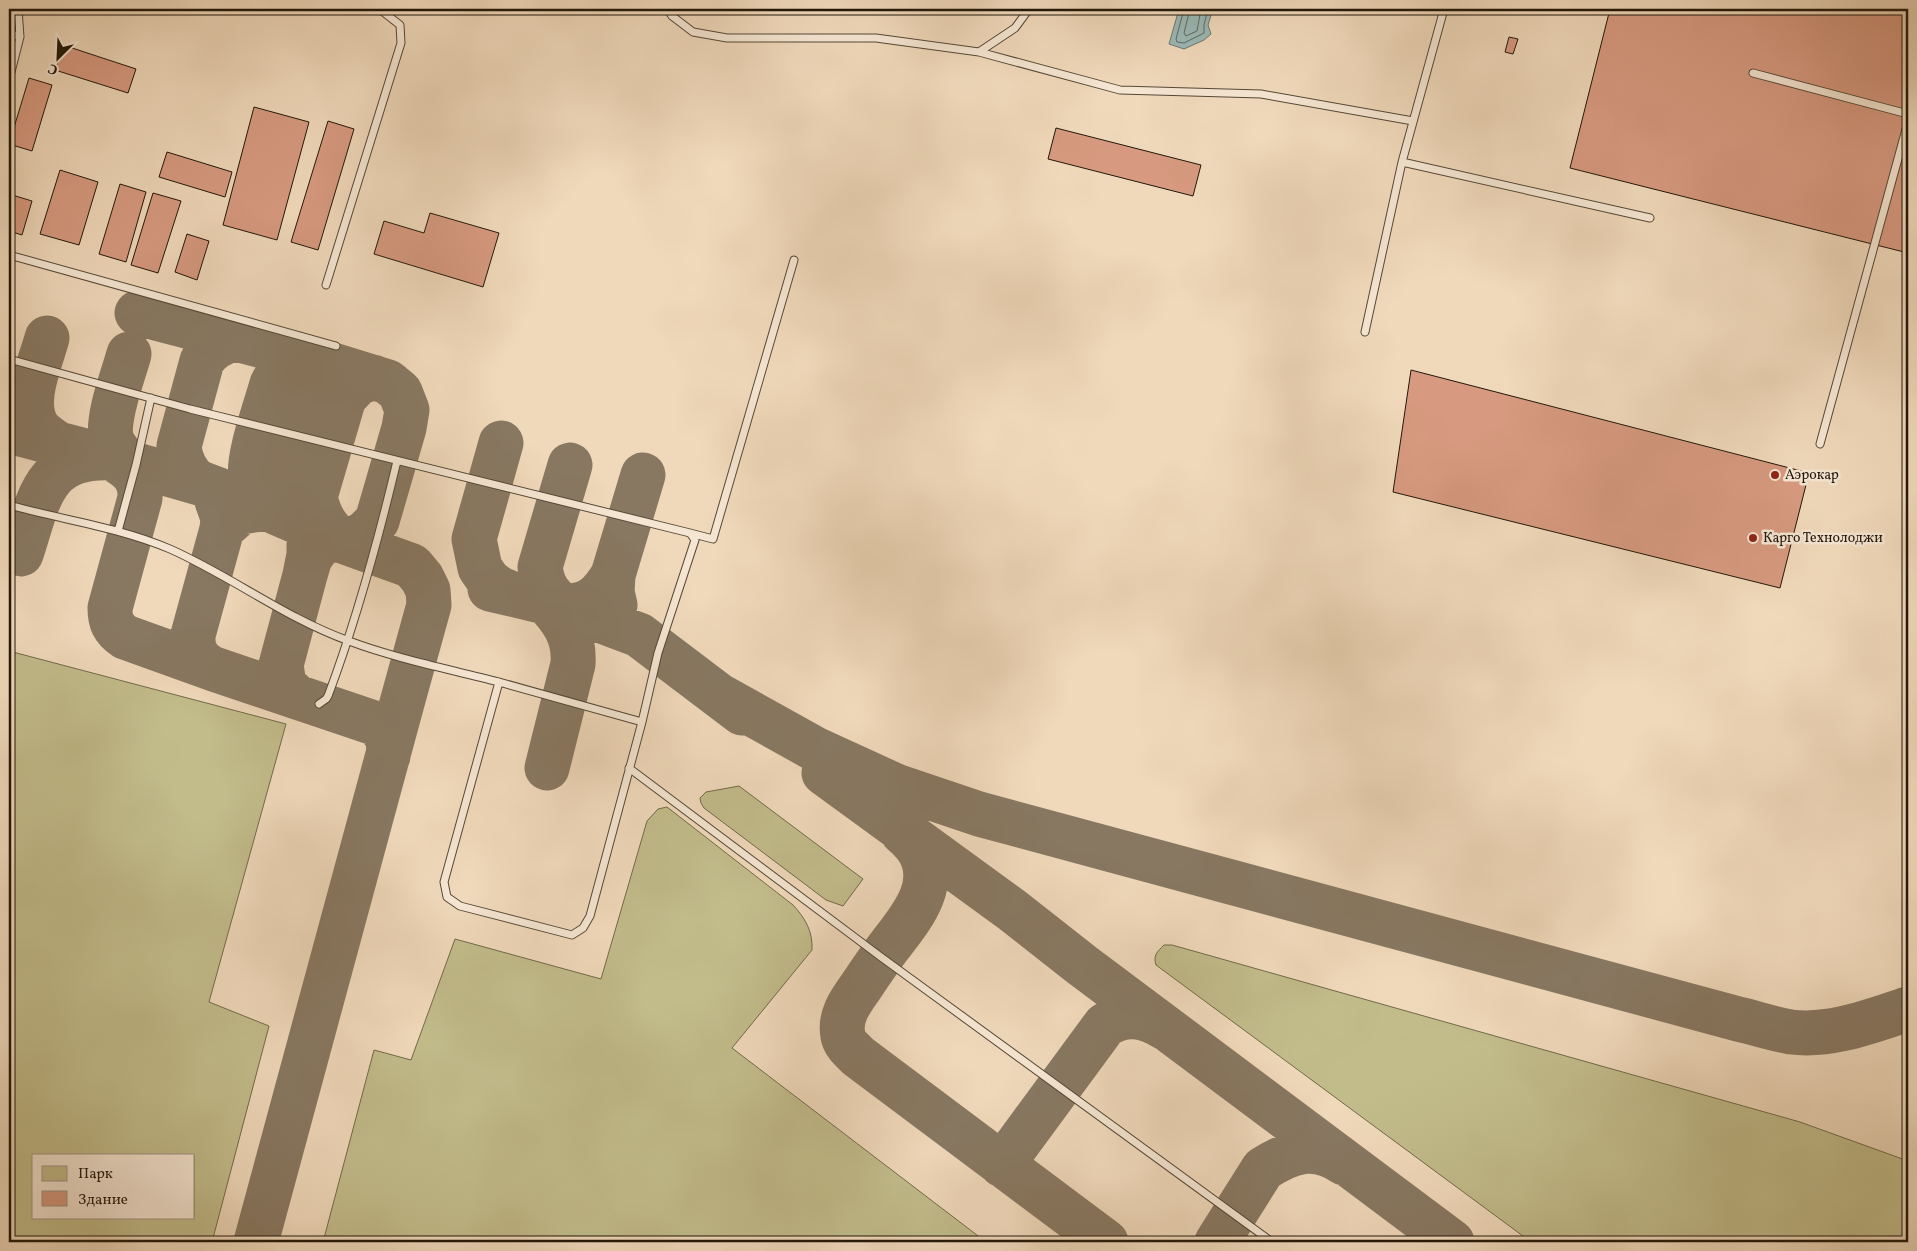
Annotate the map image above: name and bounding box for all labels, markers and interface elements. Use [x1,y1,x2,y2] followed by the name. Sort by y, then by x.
[32,32,82,82] north arrow
[45,58,61,79] text: С
[1785,466,1839,485] place label: Аэрокар
[1769,469,1781,481] marker: Аэрокар
[1763,529,1883,548] place label: Карго Технолоджи
[1747,532,1759,544] marker: Карго Технолоджи
[32,1154,195,1218] legend
[78,1164,113,1185] text: Парк
[78,1190,128,1211] text: Здание

